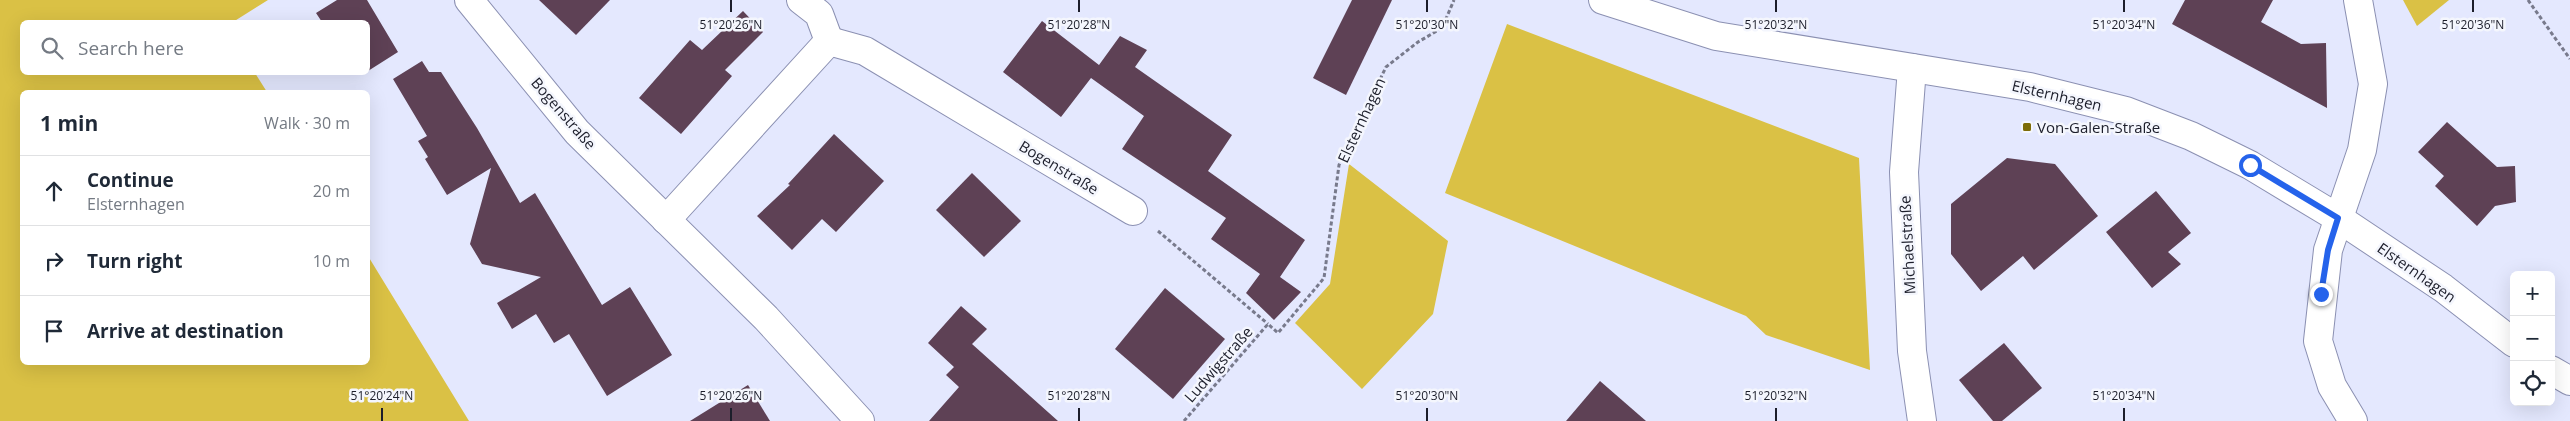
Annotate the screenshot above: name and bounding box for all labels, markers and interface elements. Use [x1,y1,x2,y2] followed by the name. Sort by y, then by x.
[700,16,762,33] text: 51°20'26"N
[1048,16,1110,33] text: 51°20'28"N
[1396,16,1458,33] text: 51°20'30"N
[1745,16,1807,33] text: 51°20'32"N
[2093,16,2155,33] text: 51°20'34"N
[2442,16,2504,33] text: 51°20'36"N
[20,20,370,75] search box
[38,34,66,62] icon: search
[78,35,184,61] text: Search here
[527,73,601,153] street label: Bogenstraße
[1333,74,1389,166] street label: Elsternhagen
[2010,75,2104,115] street label: Elsternhagen
[40,109,98,137] text: 1 min
[264,112,350,134] text: Walk · 30 m
[2037,117,2160,137] place label: Von-Galen-Straße
[2021,121,2033,133] marker: Von-Galen-Straße
[1016,135,1102,199] street label: Bogenstraße
[2239,154,2262,177] route start
[87,167,174,193] text: Continue
[40,177,68,205] icon: ahead
[313,180,350,202] text: 20 m
[87,193,185,215] text: Elsternhagen
[1894,195,1920,295] street label: Michaelstraße
[2374,238,2460,306] street label: Elsternhagen
[40,247,68,275] icon: right
[87,248,182,274] text: Turn right
[313,250,350,272] text: 10 m
[2510,271,2555,406] map controls
[2510,271,2555,316] button: +
[2310,283,2333,306] route end
[2510,316,2555,361] button: −
[40,317,68,345] icon: arrive
[87,318,284,344] text: Arrive at destination
[1179,322,1257,406] street label: Ludwigstraße
[2510,361,2555,406] button: locate
[351,387,413,404] text: 51°20'24"N
[700,387,762,404] text: 51°20'26"N
[1048,387,1110,404] text: 51°20'28"N
[1396,387,1458,404] text: 51°20'30"N
[1745,387,1807,404] text: 51°20'32"N
[2093,387,2155,404] text: 51°20'34"N

